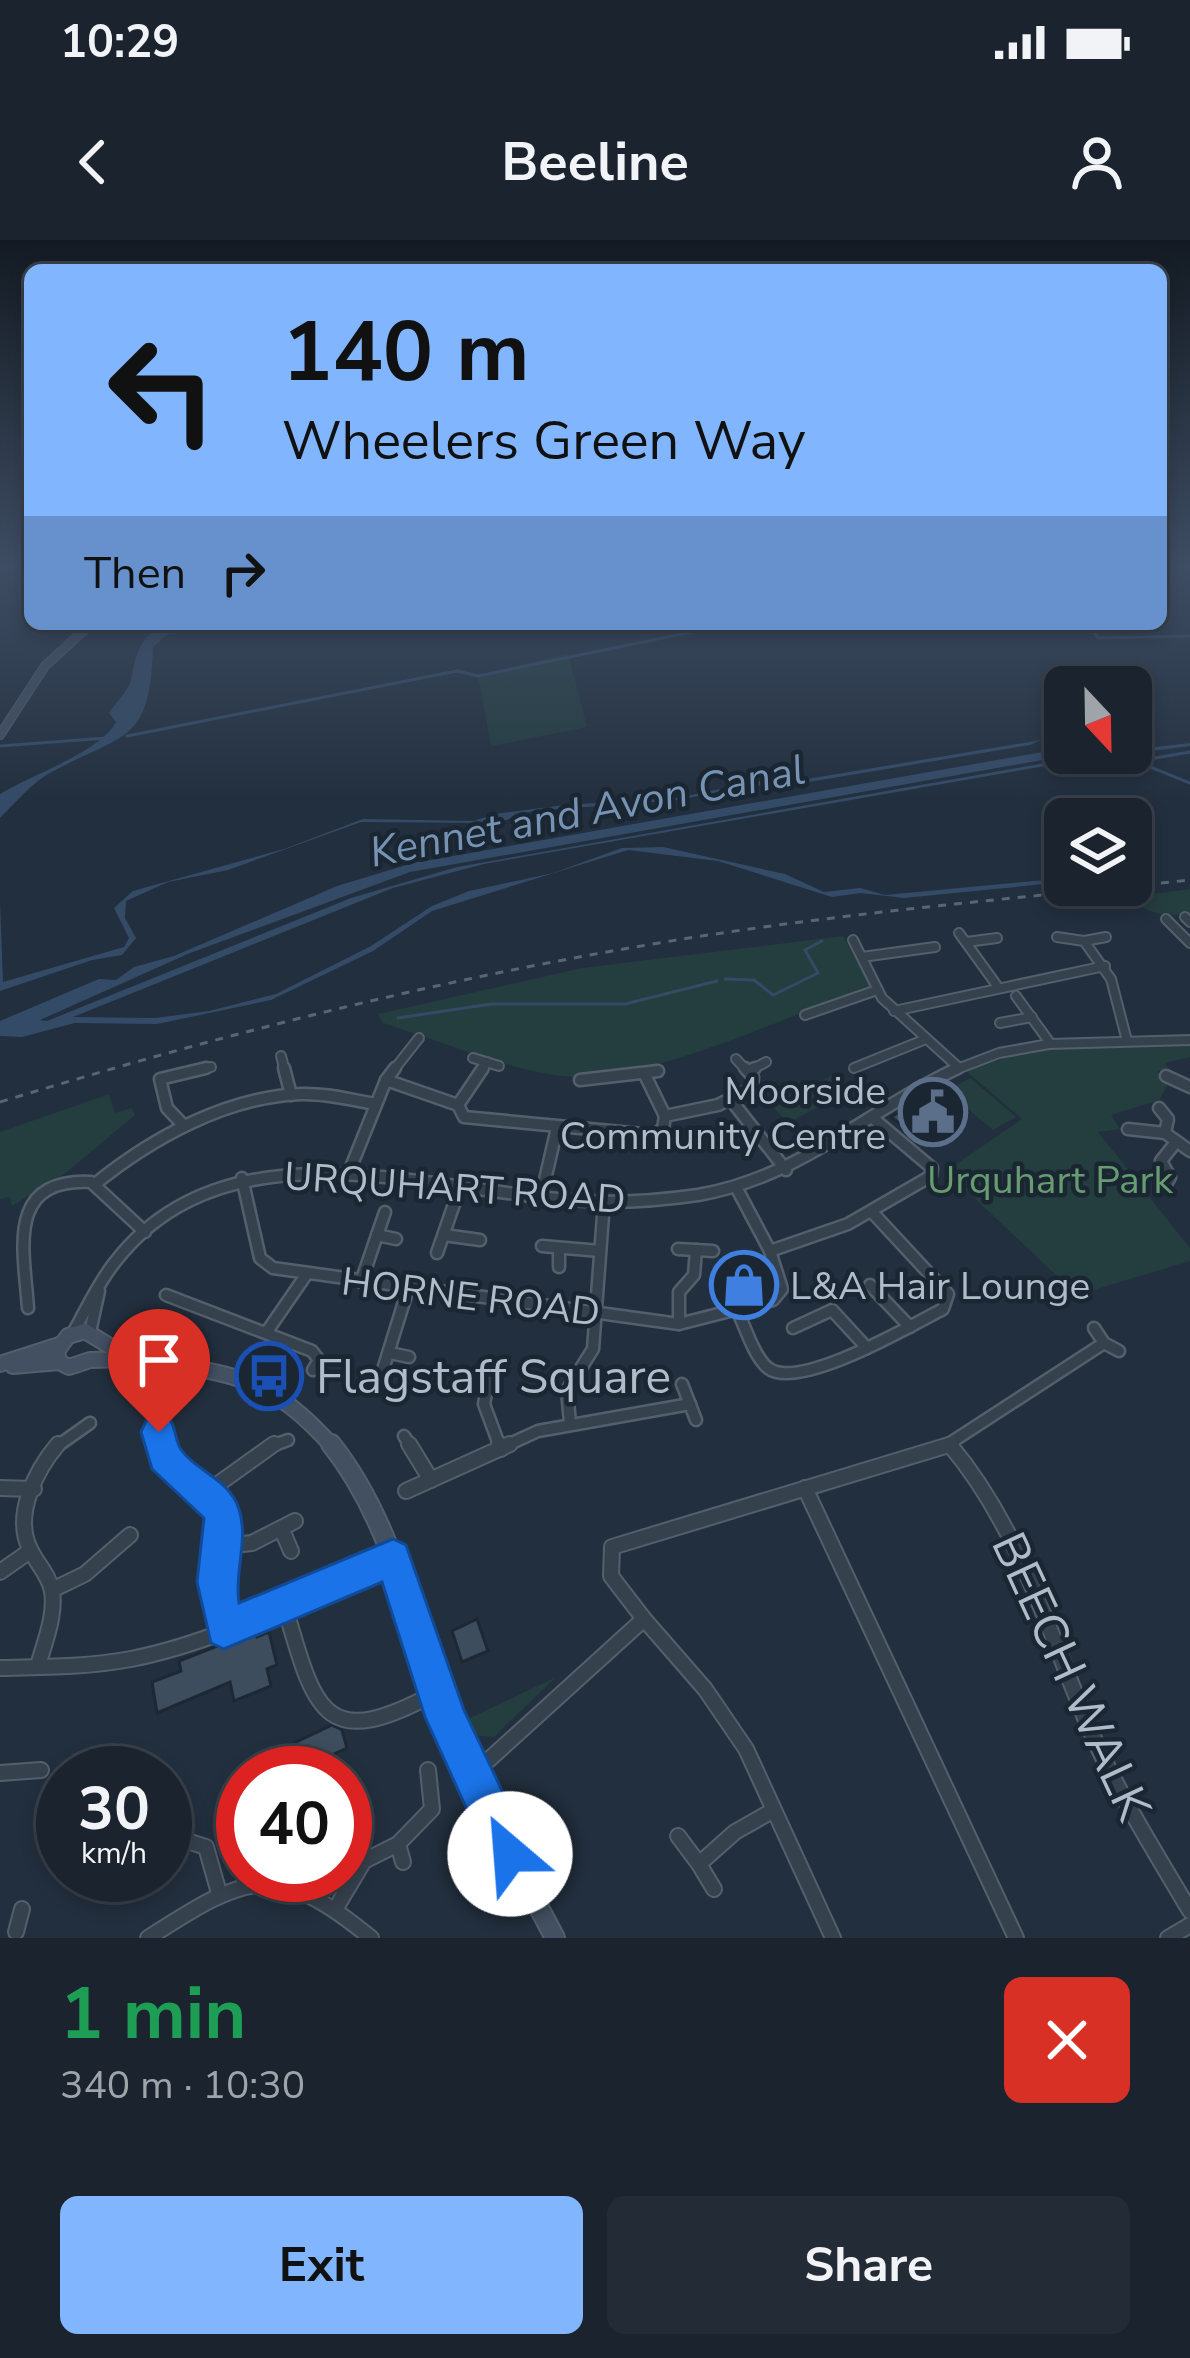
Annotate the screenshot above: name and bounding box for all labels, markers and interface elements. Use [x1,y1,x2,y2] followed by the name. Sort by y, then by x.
[60,12,179,73] text: 10:29
[501,125,689,199] text: Beeline
[60,129,126,195] icon: back
[1064,129,1130,195] icon: person
[282,295,530,410] text: 140 m
[84,312,240,468] icon: left
[282,404,806,478] text: Wheelers Green Way
[210,540,276,606] icon: right
[84,543,186,604] text: Then
[1044,666,1152,774] north arrow
[1044,666,1152,906] map controls
[365,741,810,882] water label: Kennet and Avon Canal
[1044,798,1152,906] button: layers
[560,1065,886,1163] place label: Moorside Community Centre
[898,1077,968,1147] public building icon: Moorside Community Centre
[282,1150,627,1227] street label: URQUHART ROAD
[927,1154,1174,1207] park label: Urquhart Park
[709,1250,779,1320] shop icon: L&A Hair Lounge
[339,1255,603,1340] street label: HORNE ROAD
[790,1260,1090,1313] place label: L&A Hair Lounge
[108,1309,210,1432] pin
[126,1327,192,1393] icon: arrive
[234,1341,304,1411] bus stop icon: Flagstaff Square
[316,1344,671,1410] place label: Flagstaff Square
[976,1522,1167,1832] street label: BEECH WALK
[216,1746,372,1902] speed limit sign: 40
[78,1768,150,1850] text: 30
[447,1791,573,1917] position arrow
[81,1833,147,1874] text: km/h
[60,1965,246,2063] text: 1 min
[1004,1977,1130,2103] button: close
[60,2059,305,2112] text: 340 m · 10:30
[60,2196,583,2334] button: Exit
[607,2196,1130,2334] button: Share

